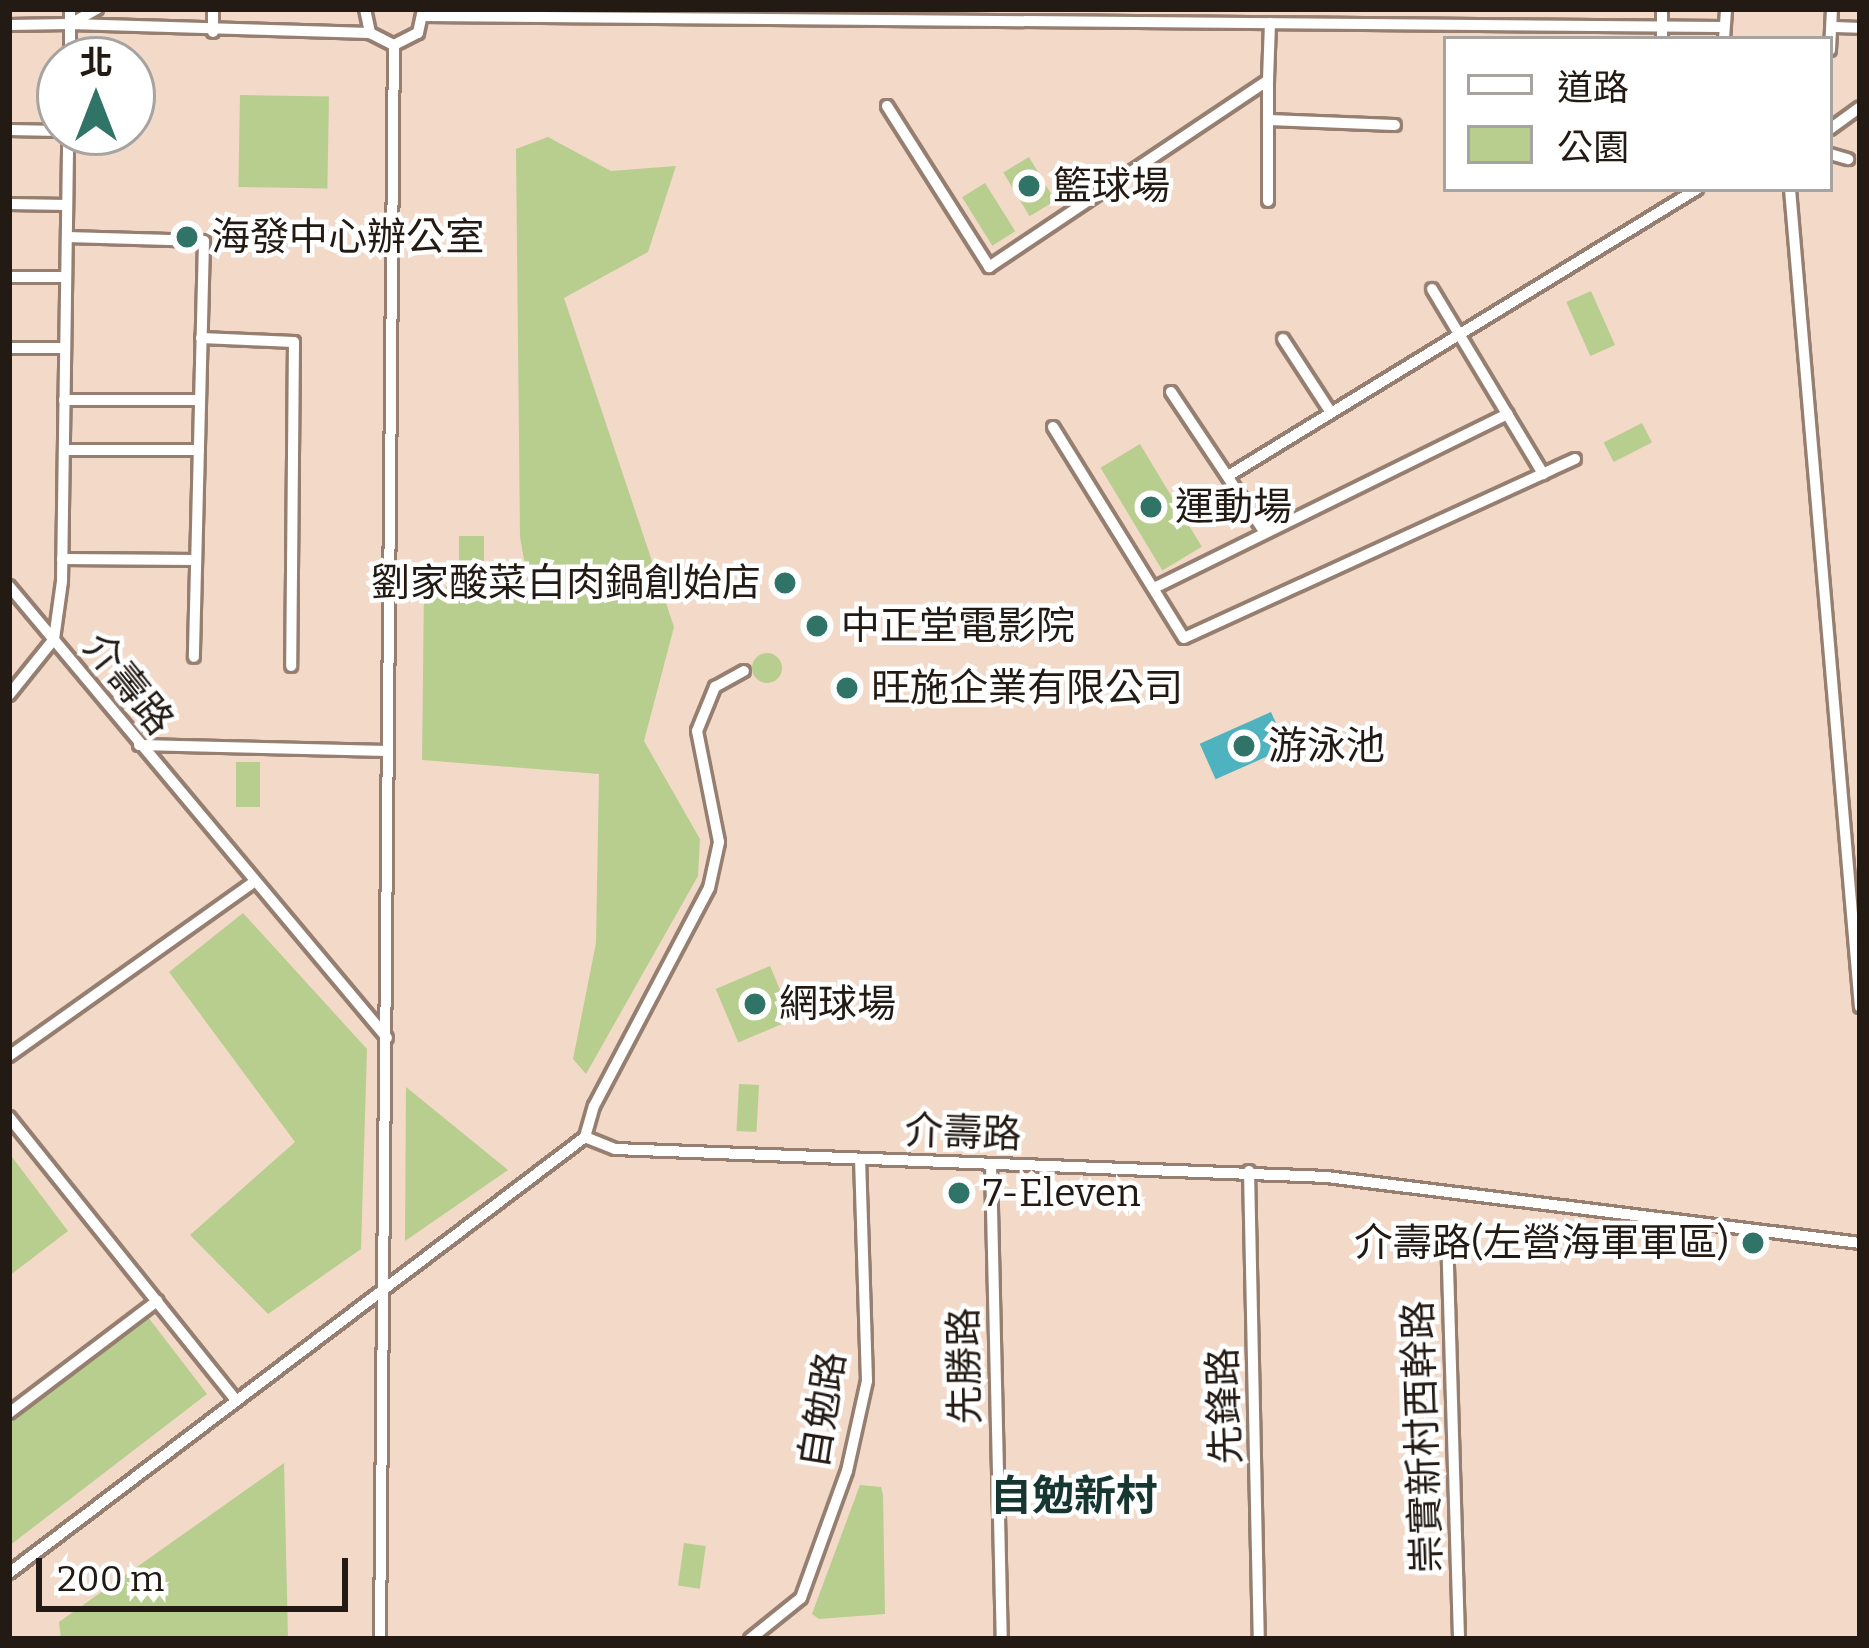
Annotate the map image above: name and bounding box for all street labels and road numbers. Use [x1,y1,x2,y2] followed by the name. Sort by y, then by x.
[73,624,183,744] street label: 介壽路
[904,1108,1022,1158] street label: 介壽路
[1395,1300,1451,1574] street label: 崇實新村西幹路
[941,1307,989,1425] street label: 先勝路
[1200,1347,1250,1465] street label: 先鋒路
[791,1349,855,1471] street label: 自勉路

